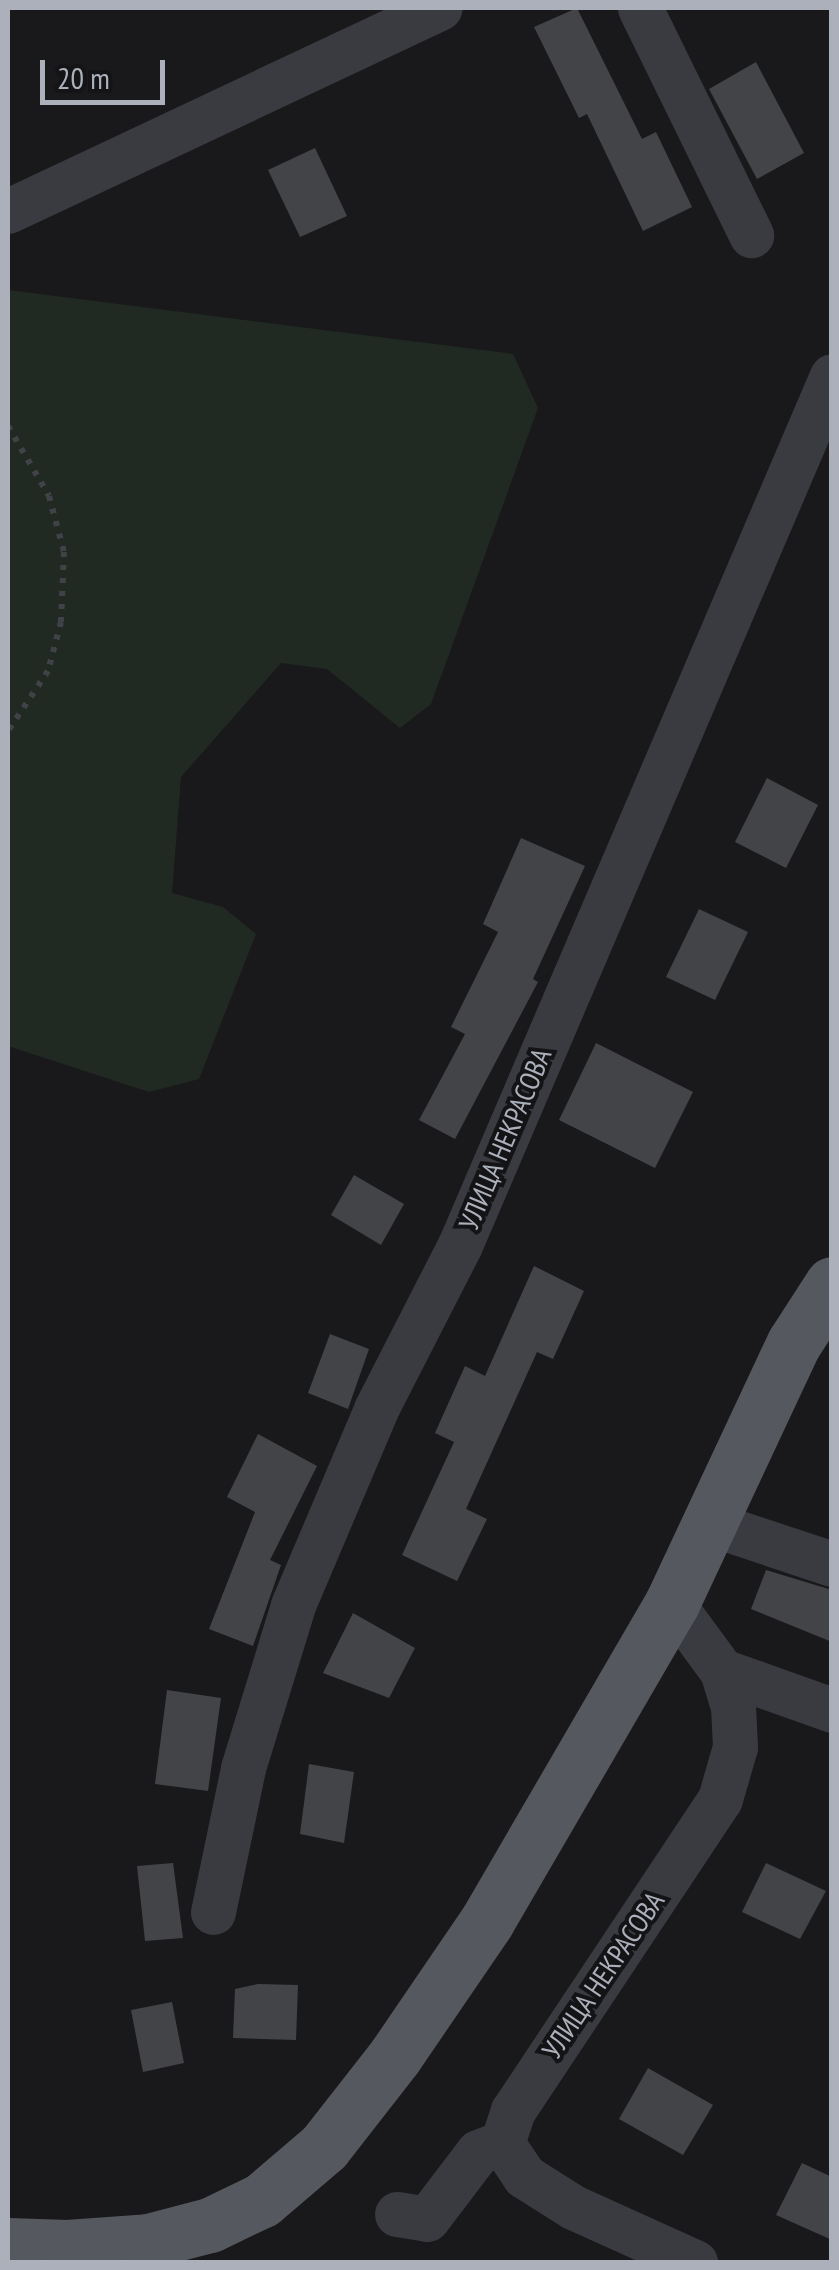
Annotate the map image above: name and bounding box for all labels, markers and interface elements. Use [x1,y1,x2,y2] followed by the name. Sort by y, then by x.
[45,40,170,102] scale bar
[57,58,110,97] text: 20 m
[451,1043,559,1235] street label: УЛИЦА НЕКРАСОВА
[535,1885,671,2065] street label: УЛИЦА НЕКРАСОВА

